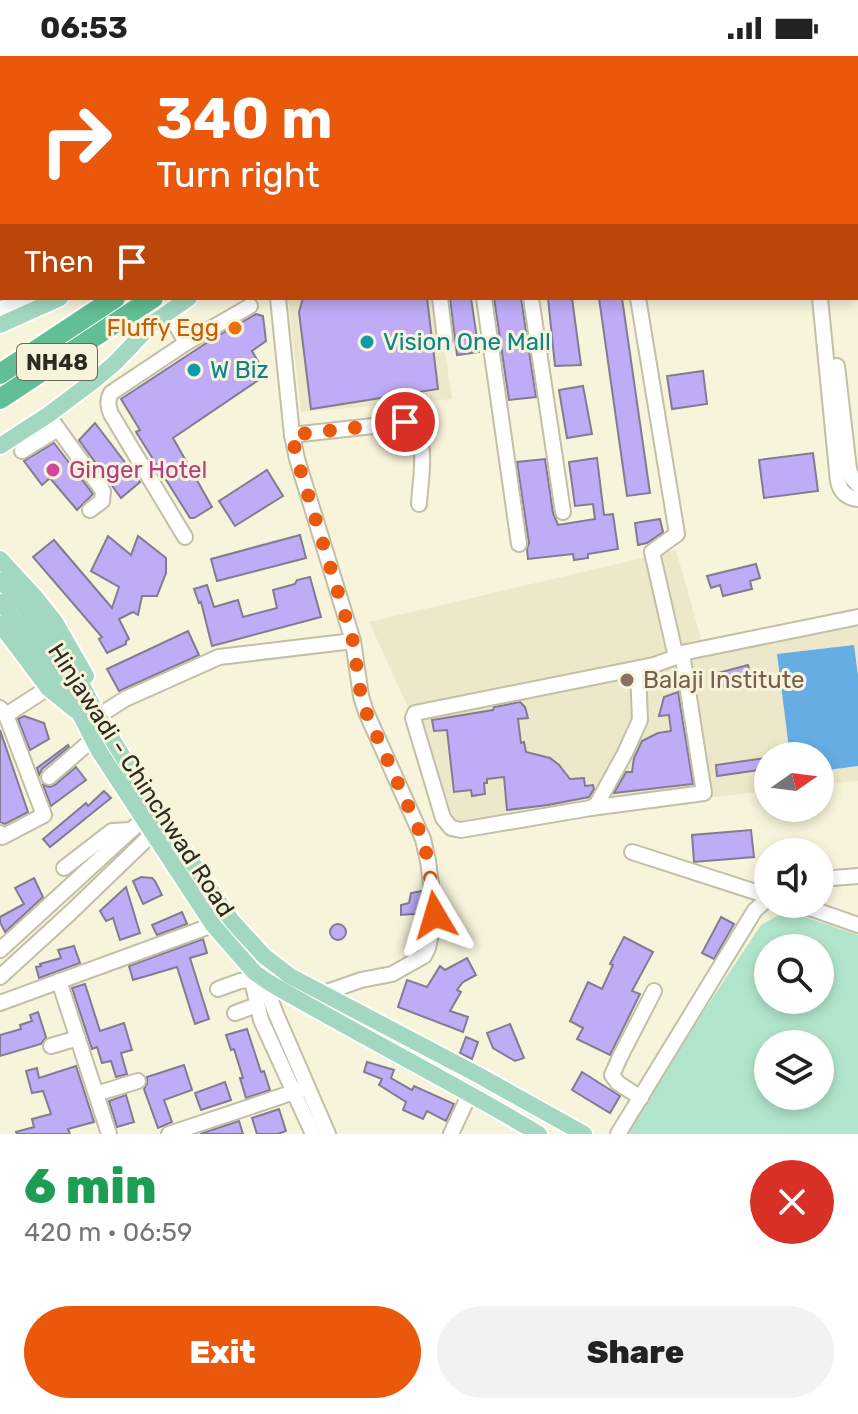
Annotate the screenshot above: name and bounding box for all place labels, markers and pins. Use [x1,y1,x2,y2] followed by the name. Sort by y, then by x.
[107,314,219,342] place label: Fluffy Egg
[226,319,244,337] marker: Fluffy Egg
[383,328,551,356] place label: Vision One Mall
[358,333,376,351] marker: Vision One Mall
[210,356,269,384] place label: W Biz
[185,361,203,379] marker: W Biz
[371,388,439,456] pin
[69,456,207,484] place label: Ginger Hotel
[44,461,62,479] marker: Ginger Hotel
[643,666,805,694] place label: Balaji Institute
[618,671,636,689] marker: Balaji Institute

